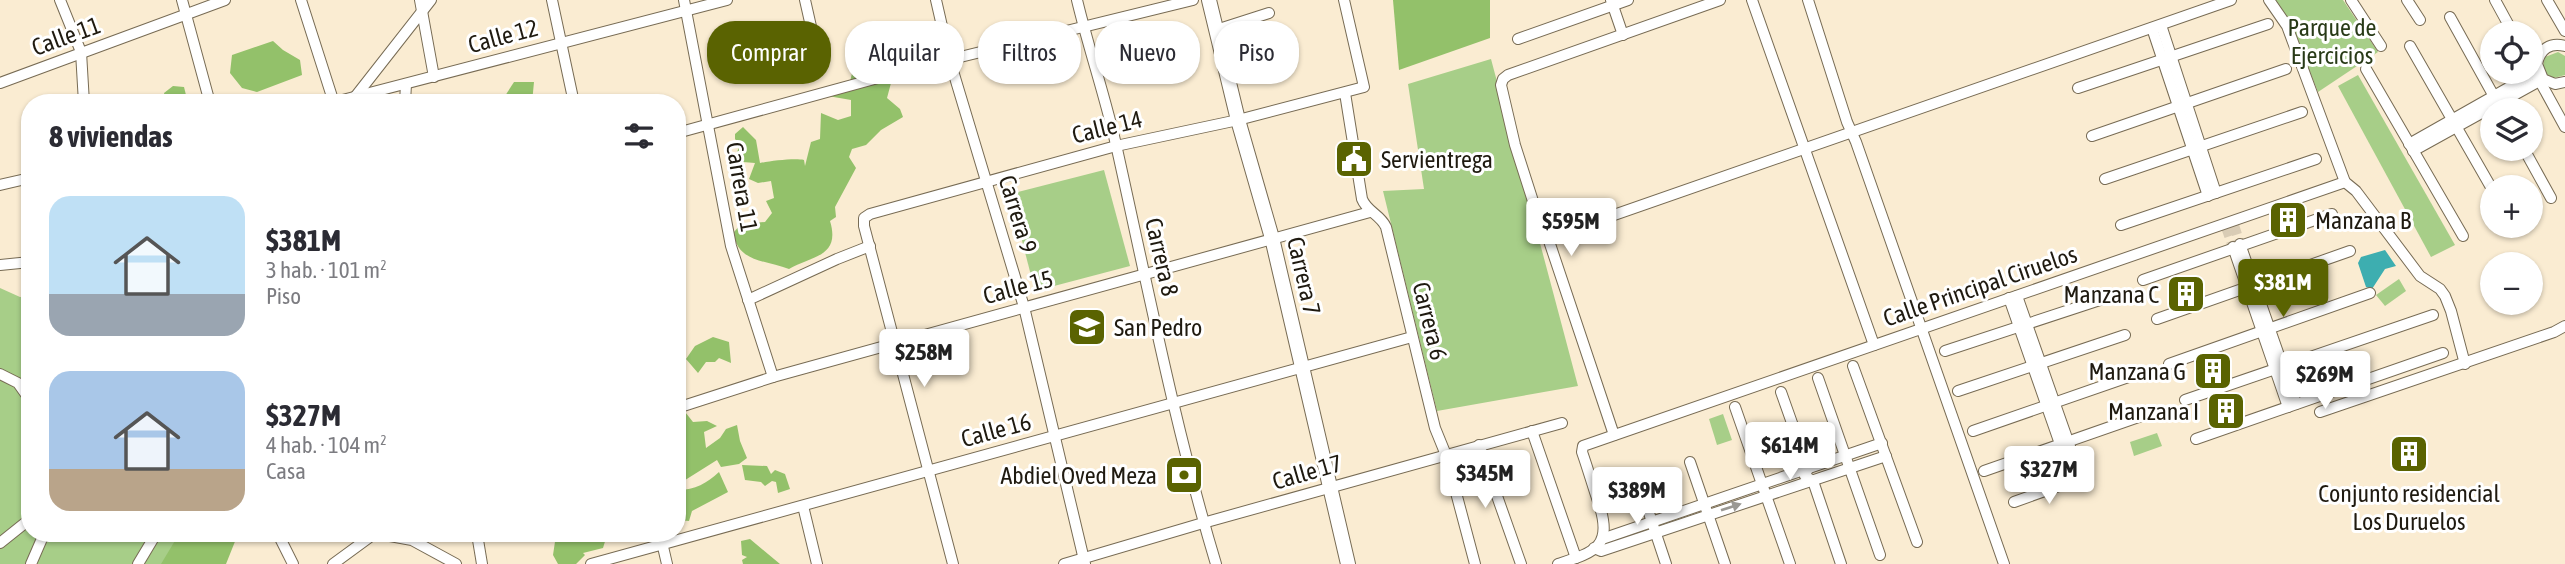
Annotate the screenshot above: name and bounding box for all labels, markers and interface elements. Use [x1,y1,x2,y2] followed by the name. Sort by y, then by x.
[28,11,104,61] street label: Calle 11
[465,14,541,58] street label: Calle 12
[2288,14,2376,69] park label: Parque de Ejercicios
[707,21,831,84] chip: Comprar
[845,21,964,84] chip: Alquilar
[978,21,1081,84] chip: Filtros
[1095,21,1200,84] chip: Nuevo
[1214,21,1299,84] chip: Piso
[2480,21,2543,315] map controls
[2480,21,2543,84] button: locate
[2480,98,2543,161] button: layers
[1069,105,1145,149] street label: Calle 14
[620,117,658,155] icon: filters
[49,119,173,153] text: 8 viviendas
[1333,138,1375,180] public building icon: Servientrega
[721,140,763,234] street label: Carrera 11
[1381,146,1493,173] place label: Servientrega
[993,172,1043,256] street label: Carrera 9
[2480,175,2543,238] button: +
[1522,198,1620,258] pin: $595M
[2267,199,2309,241] building icon: Manzana B
[2315,207,2412,234] place label: Manzana B
[1542,208,1600,234] text: $595M
[1140,215,1184,299] street label: Carrera 8
[266,223,341,257] text: $381M
[105,224,189,308] icon: home
[1282,234,1326,318] street label: Carrera 7
[1880,240,2080,332] street label: Calle Principal Ciruelos
[2480,252,2543,315] button: −
[266,257,387,283] text: 3 hab. · 101 m²
[2234,260,2332,319] pin: $381M
[980,265,1056,309] street label: Calle 15
[2254,269,2312,295] text: $381M
[2165,273,2207,315] building icon: Manzana C
[1407,279,1453,363] street label: Carrera 6
[2063,281,2159,308] place label: Manzana C
[266,283,301,309] text: Piso
[1066,306,1108,348] school or university icon: San Pedro
[1114,314,1202,341] place label: San Pedro
[875,330,973,389] pin: $258M
[895,339,953,365] text: $258M
[2192,350,2234,392] building icon: Manzana G
[2276,352,2374,411] pin: $269M
[2089,358,2186,385] place label: Manzana G
[2296,361,2354,387] text: $269M
[2205,390,2247,432] building icon: Manzana I
[266,398,341,432] text: $327M
[2108,398,2199,425] place label: Manzana I
[105,399,189,483] icon: home
[958,408,1034,452] street label: Calle 16
[1741,422,1839,482] pin: $614M
[266,432,387,458] text: 4 hab. · 104 m²
[1761,432,1819,458] text: $614M
[2388,433,2430,475] building icon: Conjunto residencial Los Duruelos
[2000,447,2098,506] pin: $327M
[1269,449,1345,495] street label: Calle 17
[1436,450,1534,510] pin: $345M
[1163,454,1205,496] bank icon: Abdiel Oved Meza
[2020,456,2078,482] text: $327M
[266,458,306,484] text: Casa
[1456,460,1514,486] text: $345M
[1001,462,1157,489] place label: Abdiel Oved Meza
[1588,468,1686,527] pin: $389M
[1608,477,1666,503] text: $389M
[2318,480,2500,535] place label: Conjunto residencial Los Duruelos
[1721,501,1742,512] one-way arrow

